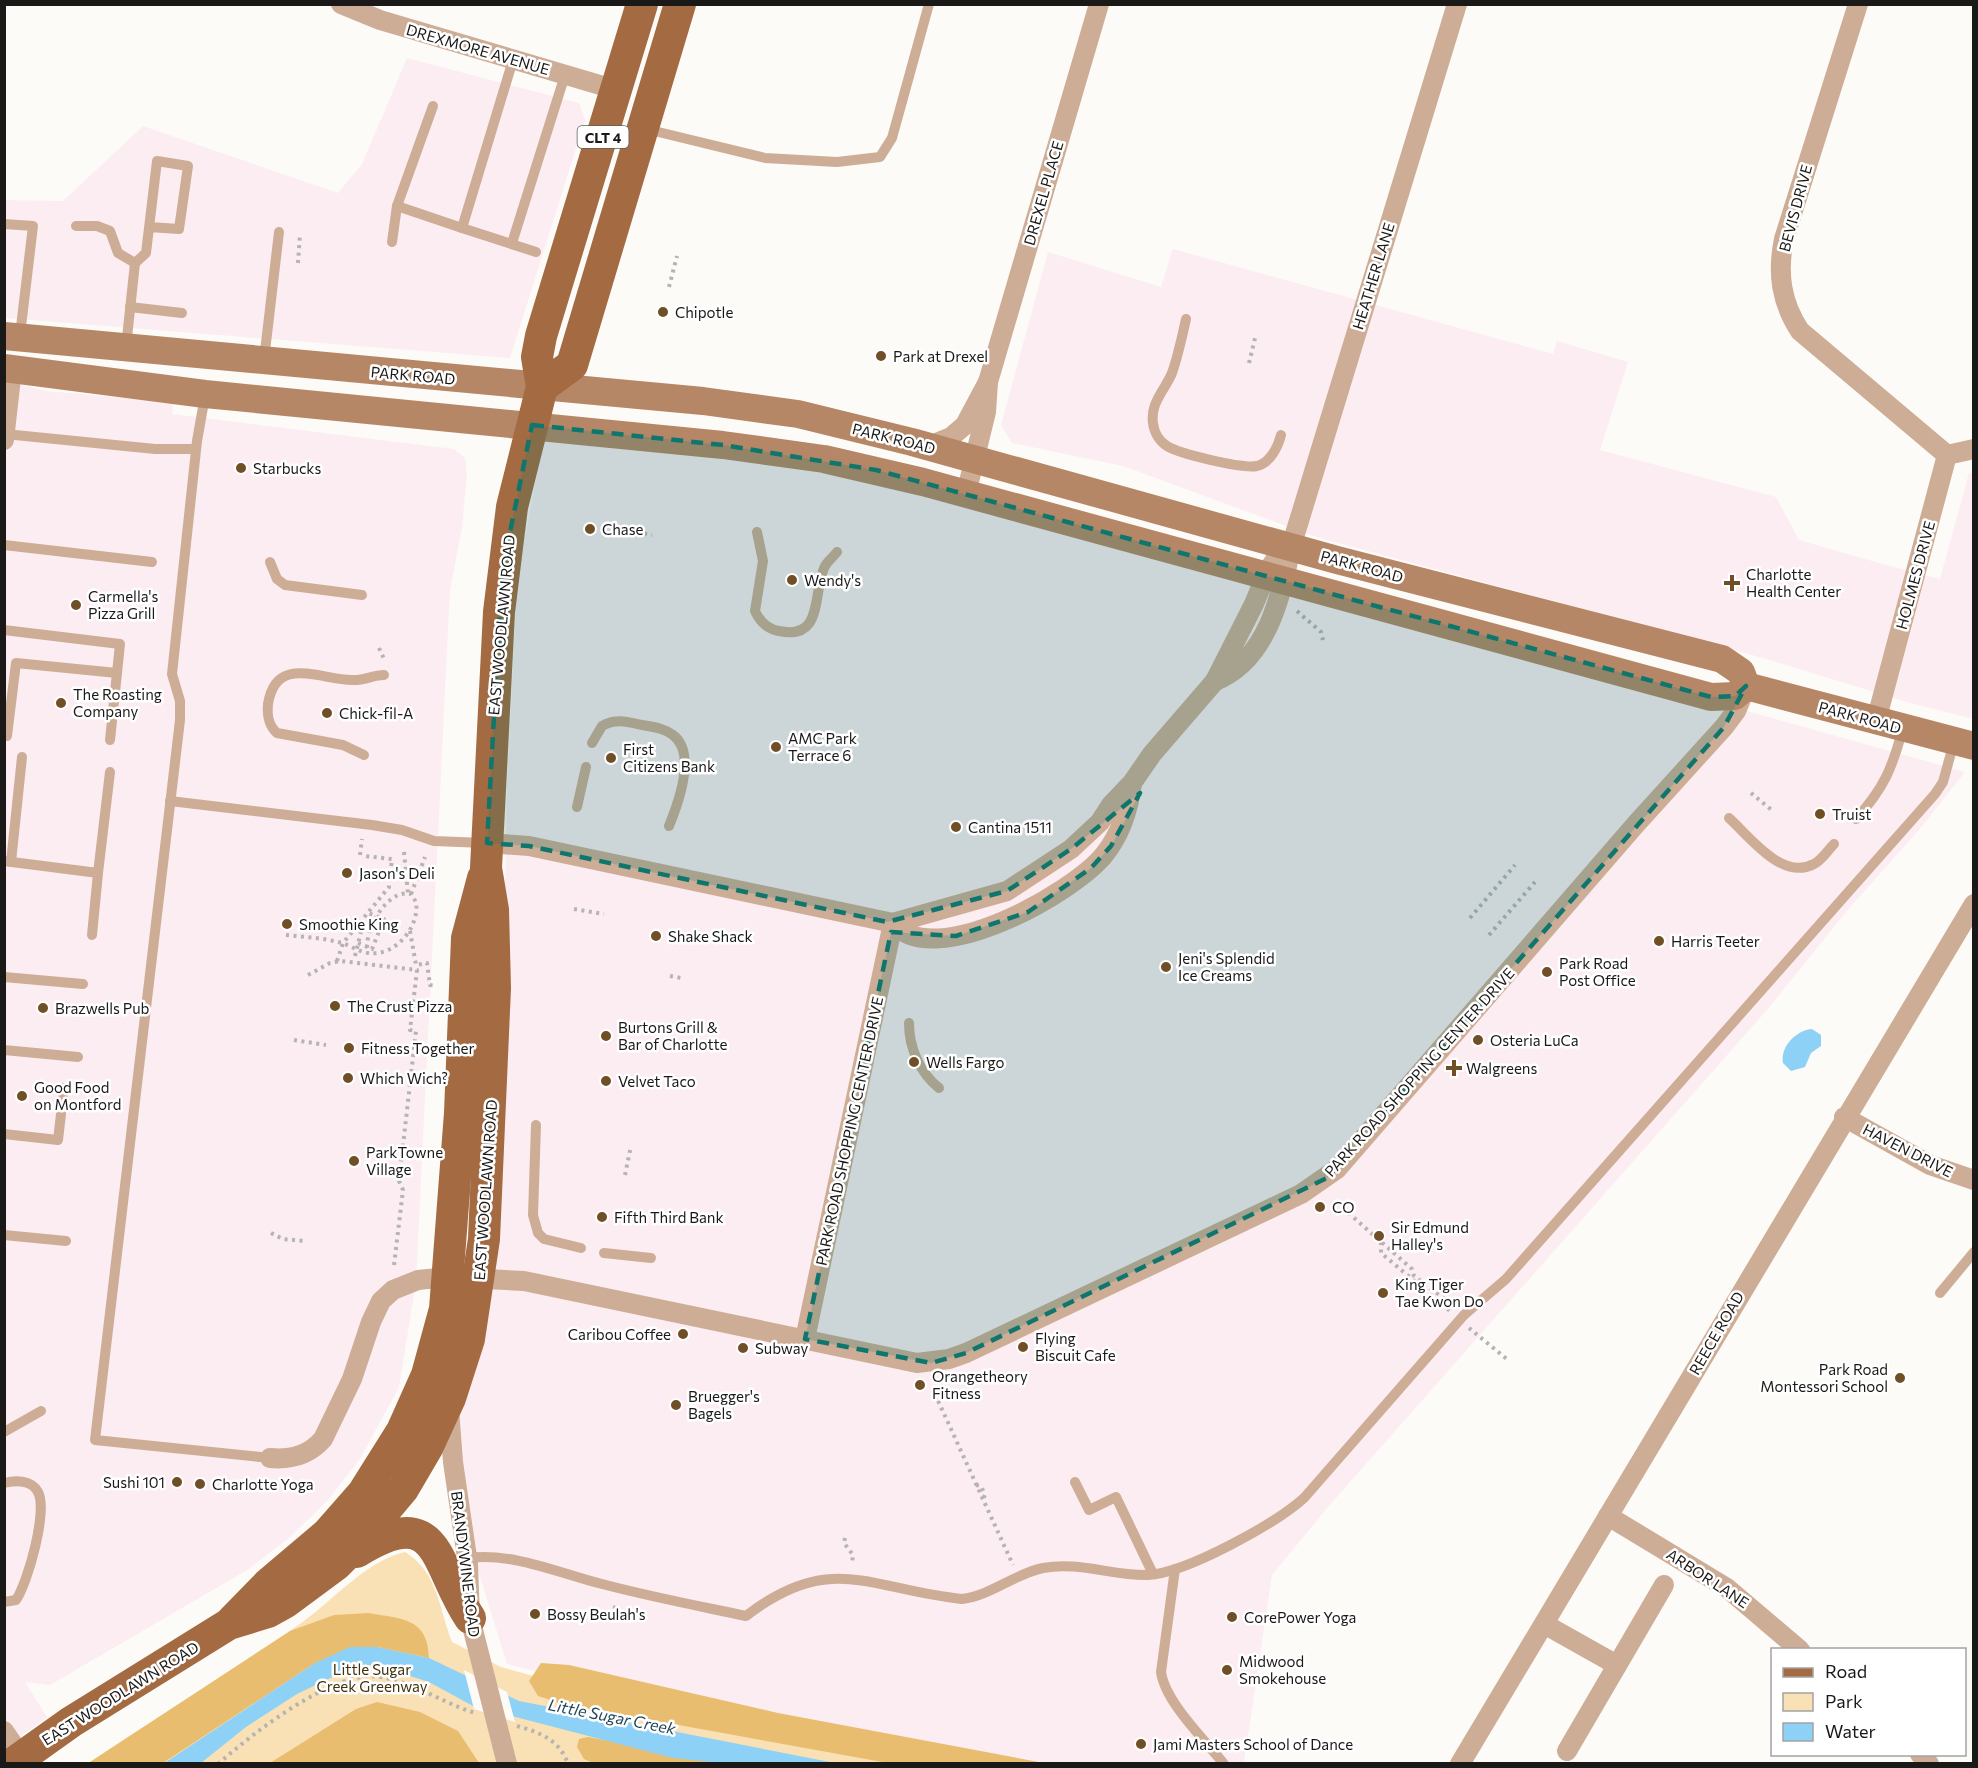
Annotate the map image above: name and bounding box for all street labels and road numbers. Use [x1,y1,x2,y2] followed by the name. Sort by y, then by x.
[404,20,552,78] street label: DREXMORE AVENUE
[578,126,628,148] road number: CLT 4
[1020,139,1067,247] street label: DREXEL PLACE
[1775,162,1815,253] street label: BEVIS DRIVE
[1348,220,1398,332] street label: HEATHER LANE
[370,362,456,388] street label: PARK ROAD
[851,419,937,457] street label: PARK ROAD
[1892,519,1938,631] street label: HOLMES DRIVE
[484,534,518,716] street label: EAST WOODLAWN ROAD
[1319,546,1405,586] street label: PARK ROAD
[1817,697,1903,737] street label: PARK ROAD
[1320,964,1518,1180] street label: PARK ROAD SHOPPING CENTER DRIVE
[812,995,886,1267] street label: PARK ROAD SHOPPING CENTER DRIVE
[470,1099,500,1281] street label: EAST WOODLAWN ROAD
[1860,1120,1956,1180] street label: HAVEN DRIVE
[1685,1288,1747,1378] street label: REECE ROAD
[448,1490,484,1638] street label: BRANDYWINE ROAD
[1664,1545,1753,1611] street label: ARBOR LANE
[38,1637,202,1749] street label: EAST WOODLAWN ROAD

